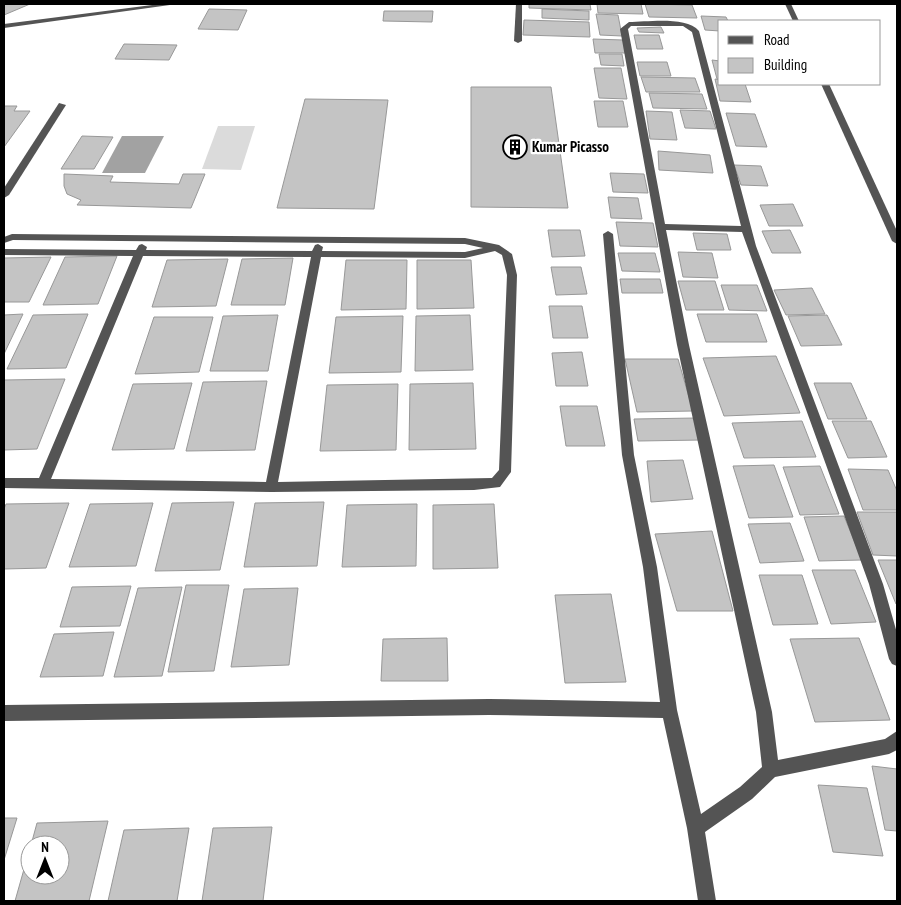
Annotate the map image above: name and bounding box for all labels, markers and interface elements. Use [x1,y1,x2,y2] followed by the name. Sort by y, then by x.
[718,20,881,85] legend
[764,30,790,49] text: Road
[764,55,807,74] text: Building
[502,134,528,160] building icon: Kumar Picasso
[532,137,609,156] place label: Kumar Picasso
[20,835,70,885] north arrow
[41,838,49,856] text: N

